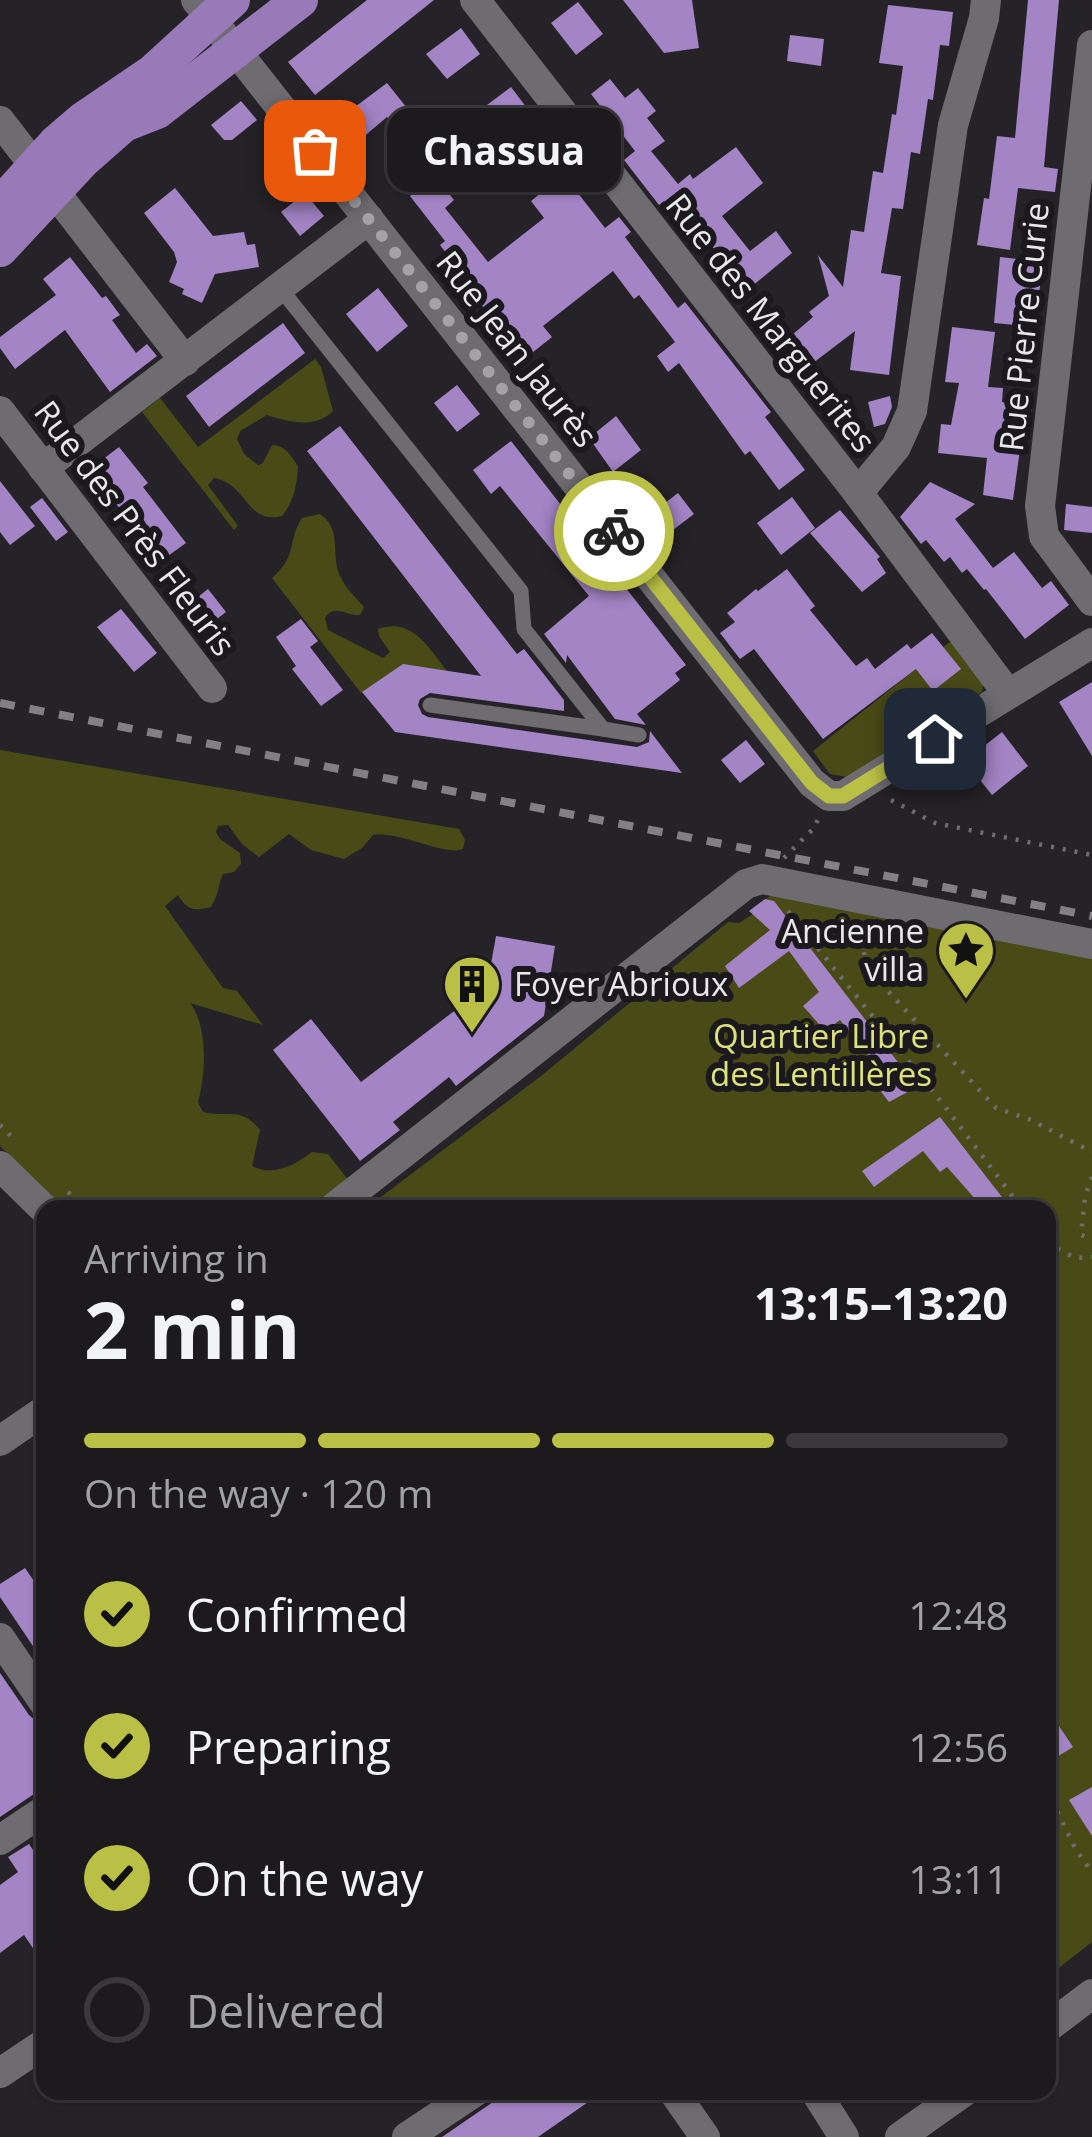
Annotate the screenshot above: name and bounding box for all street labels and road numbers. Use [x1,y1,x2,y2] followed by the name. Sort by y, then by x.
[656,184,887,461] street label: Rue des Marguerites
[988,200,1059,454] street label: Rue Pierre Curie
[427,241,608,456] street label: Rue Jean Jaurès
[25,391,246,664] street label: Rue des Près Fleuris

